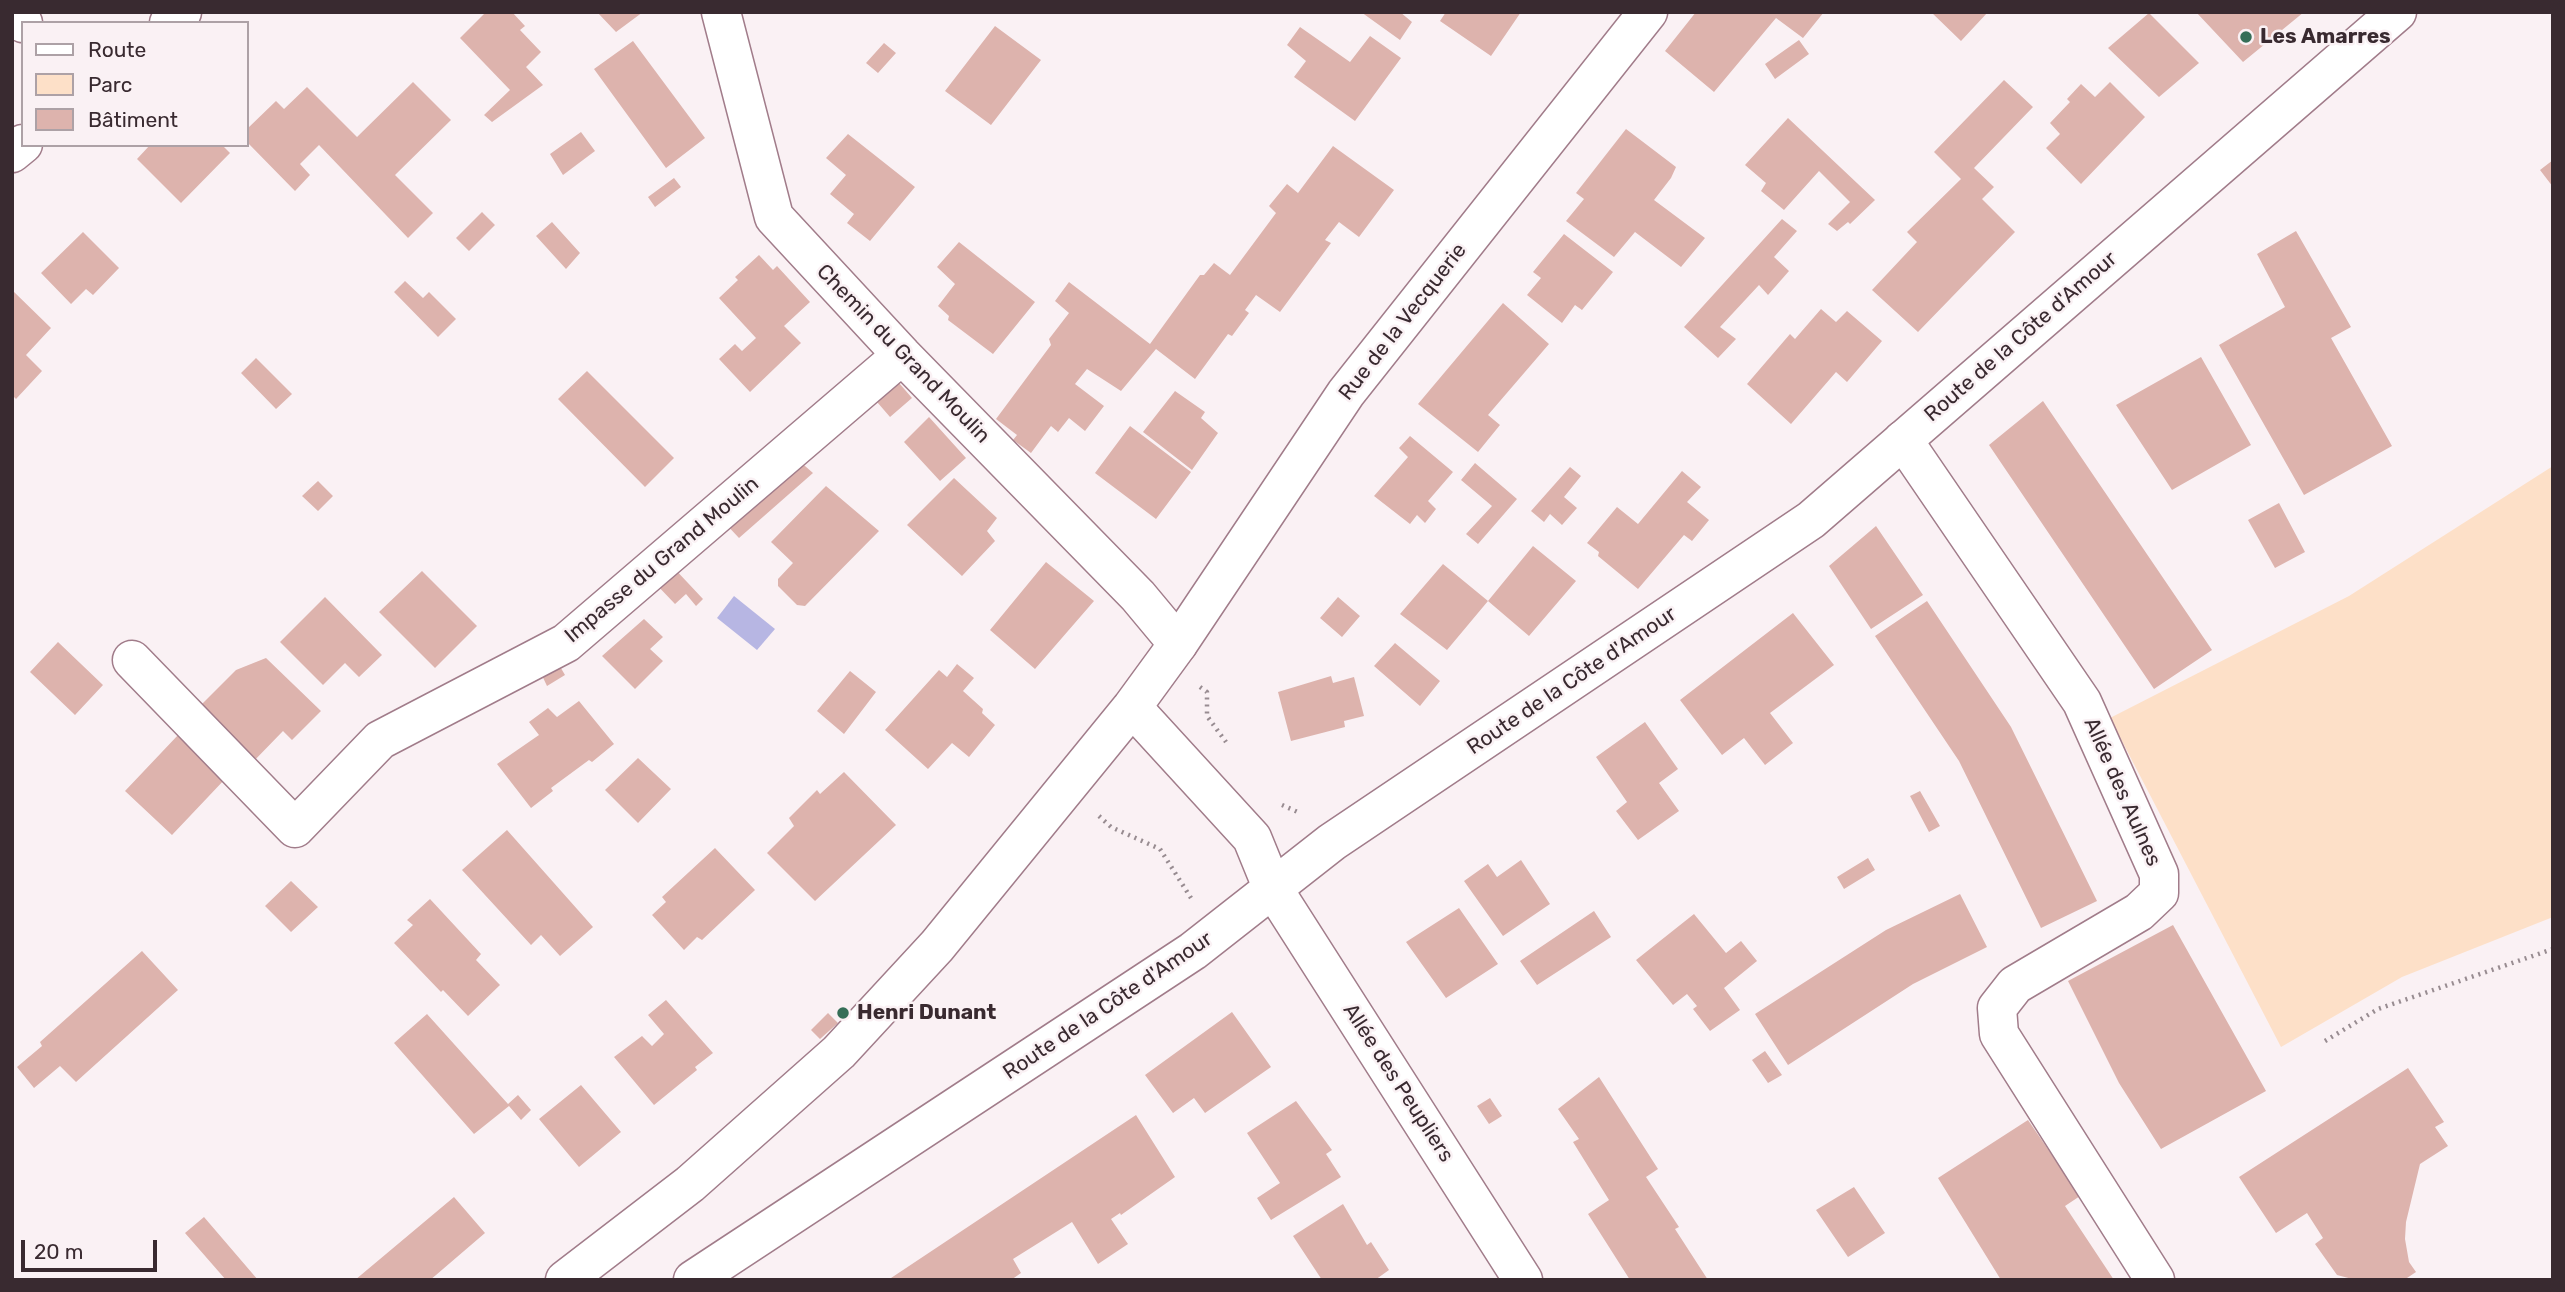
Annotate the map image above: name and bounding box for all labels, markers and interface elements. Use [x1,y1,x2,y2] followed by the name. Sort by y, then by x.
[21,21,248,147] legend
[2260,24,2391,50] place label: Les Amarres
[2238,29,2254,45] marker: Les Amarres
[88,37,146,62] text: Route
[88,72,132,97] text: Parc
[88,107,178,132] text: Bâtiment
[1334,238,1472,406] street label: Rue de la Vecquerie
[1920,247,2122,427] street label: Route de la Côte d'Amour
[811,259,995,449] street label: Chemin du Grand Moulin
[560,471,764,649] street label: Impasse du Grand Moulin
[1463,602,1681,760] street label: Route de la Côte d'Amour
[2078,714,2166,870] street label: Allée des Aulnes
[999,927,1217,1085] street label: Route de la Côte d'Amour
[1337,999,1459,1167] street label: Allée des Peupliers
[857,1000,996,1026] place label: Henri Dunant
[835,1005,851,1021] marker: Henri Dunant
[24,1226,161,1270] scale bar
[34,1239,83,1264] text: 20 m

